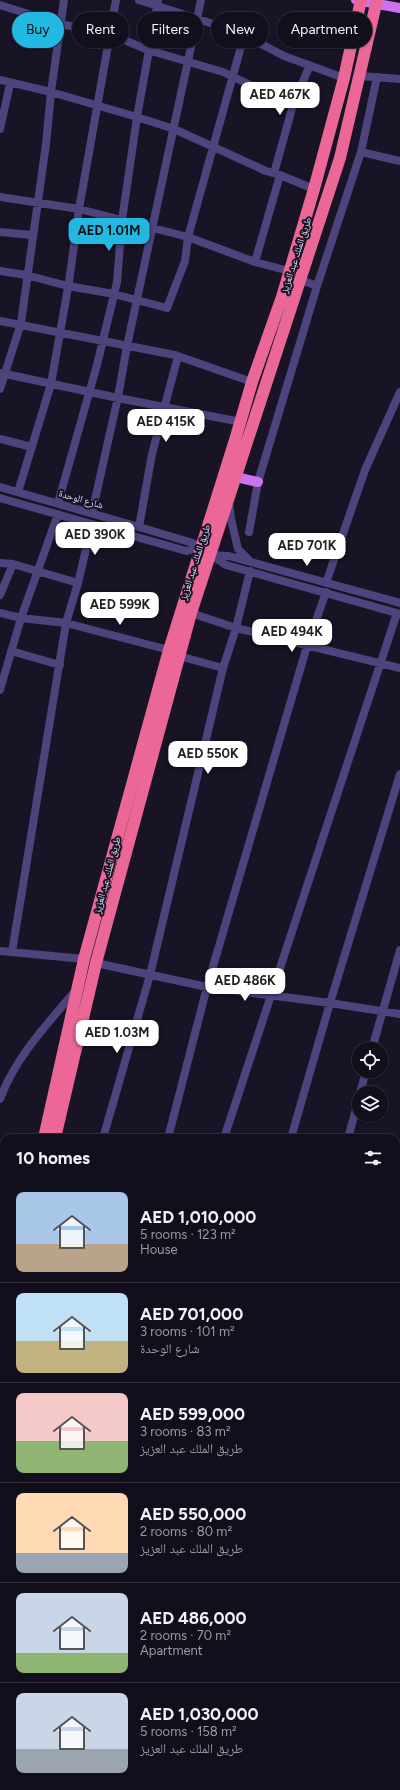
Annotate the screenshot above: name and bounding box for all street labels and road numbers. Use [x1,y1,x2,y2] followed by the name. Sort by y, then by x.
[277,215,315,296] street label: طريق الملك عبد العزيز
[57,486,105,512] street label: شارع الوحدة
[176,522,214,603] street label: طريق الملك عبد العزيز
[90,835,124,916] street label: طريق الملك عبد العزيز

